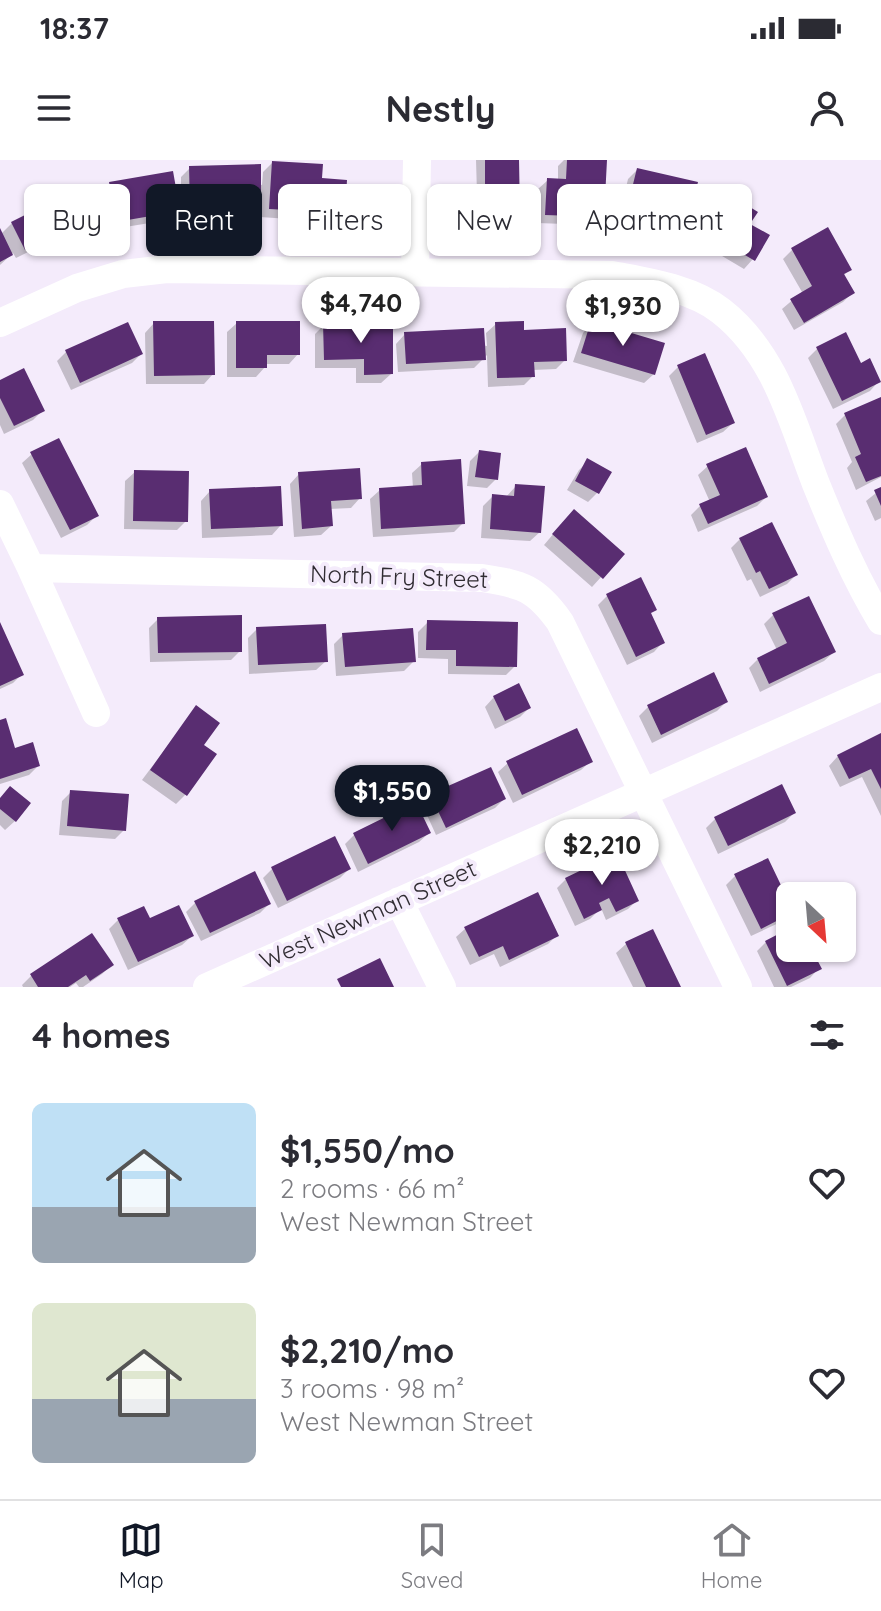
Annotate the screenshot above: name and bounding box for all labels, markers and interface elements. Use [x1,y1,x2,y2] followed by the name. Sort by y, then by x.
[40,9,109,47] text: 18:37
[32,86,76,130] icon: menu
[385,86,496,131] text: Nestly
[805,86,849,130] icon: person
[24,184,130,256] chip: Buy
[146,184,262,256] chip: Rent
[278,184,411,256] chip: Filters
[427,184,541,256] chip: New
[557,184,752,256] chip: Apartment
[296,277,426,345] pin: $4,740
[558,280,688,348] pin: $1,930
[320,286,402,319] text: $4,740
[584,289,662,322] text: $1,930
[310,558,488,594] street label: North Fry Street
[327,765,457,833] pin: $1,550
[353,774,431,807] text: $1,550
[537,819,667,887] pin: $2,210
[563,828,641,861] text: $2,210
[255,853,481,975] street label: West Newman Street
[776,882,856,962] north arrow
[776,882,856,962] map controls
[805,1013,849,1057] icon: filters
[32,1014,170,1057] text: 4 homes
[280,1129,455,1172] text: $1,550/mo
[96,1135,192,1231] icon: home
[805,1161,849,1205] icon: heart
[280,1172,465,1205] text: 2 rooms · 66 m²
[280,1205,533,1238] text: West Newman Street
[280,1329,454,1372] text: $2,210/mo
[96,1335,192,1431] icon: home
[805,1361,849,1405] icon: heart
[280,1372,464,1405] text: 3 rooms · 98 m²
[280,1405,533,1438] text: West Newman Street
[119,1518,163,1594] tab: Map
[401,1518,463,1594] tab: Saved
[701,1518,762,1594] tab: Home

